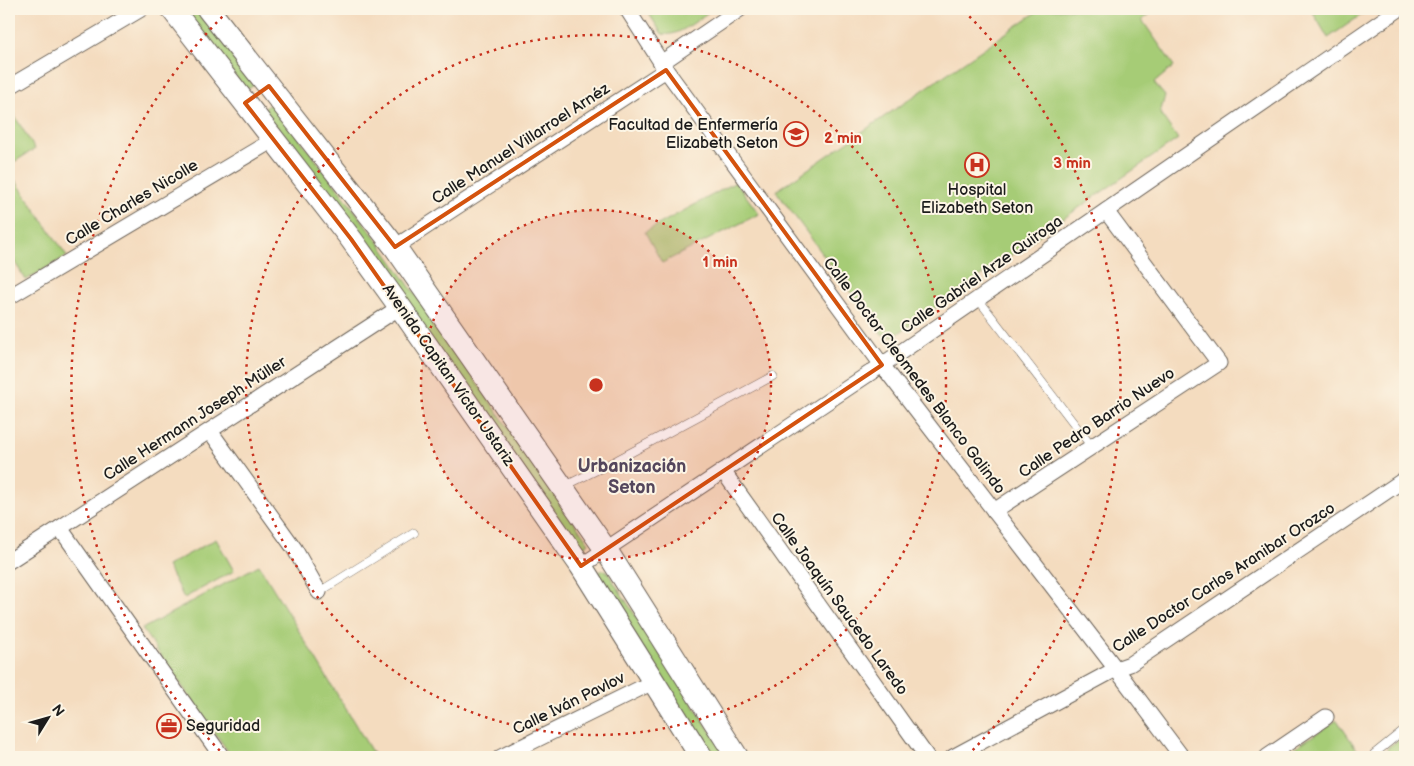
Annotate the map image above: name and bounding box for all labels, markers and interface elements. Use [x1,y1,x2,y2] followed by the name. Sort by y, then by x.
[429,79,614,209] street label: Calle Manuel Villarroel Arnéz
[608,116,778,153] place label: Facultad de Enfermería Elizabeth Seton
[783,121,809,147] school or university icon: Facultad de Enfermería Elizabeth Seton
[824,129,862,148] text: 2 min
[964,152,990,178] hospital icon: Hospital Elizabeth Seton
[1053,154,1091,173] text: 3 min
[62,156,202,250] street label: Calle Charles Nicolle
[921,181,1033,218] place label: Hospital Elizabeth Seton
[897,212,1067,338] street label: Calle Gabriel Arze Quiroga
[702,253,738,272] text: 1 min
[819,254,1009,498] street label: Calle Doctor Cleomedes Blanco Galindo
[378,280,518,470] street label: Avenida Capitan Víctor Ustariz
[100,353,290,485] street label: Calle Hermann Joseph Müller
[1015,364,1179,482] street label: Calle Pedro Barrio Nuevo
[587,376,605,394] centre of rings
[578,456,686,498] district label: Urbanización Seton
[1109,499,1339,657] street label: Calle Doctor Carlos Aranibar Orozco
[766,509,912,699] street label: Calle Joaquín Saucedo Laredo
[510,668,628,739] street label: Calle Iván Pavlov
[22,694,72,744] north arrow
[48,701,68,720] text: N
[156,713,182,739] office icon: Seguridad
[186,717,260,736] place label: Seguridad

